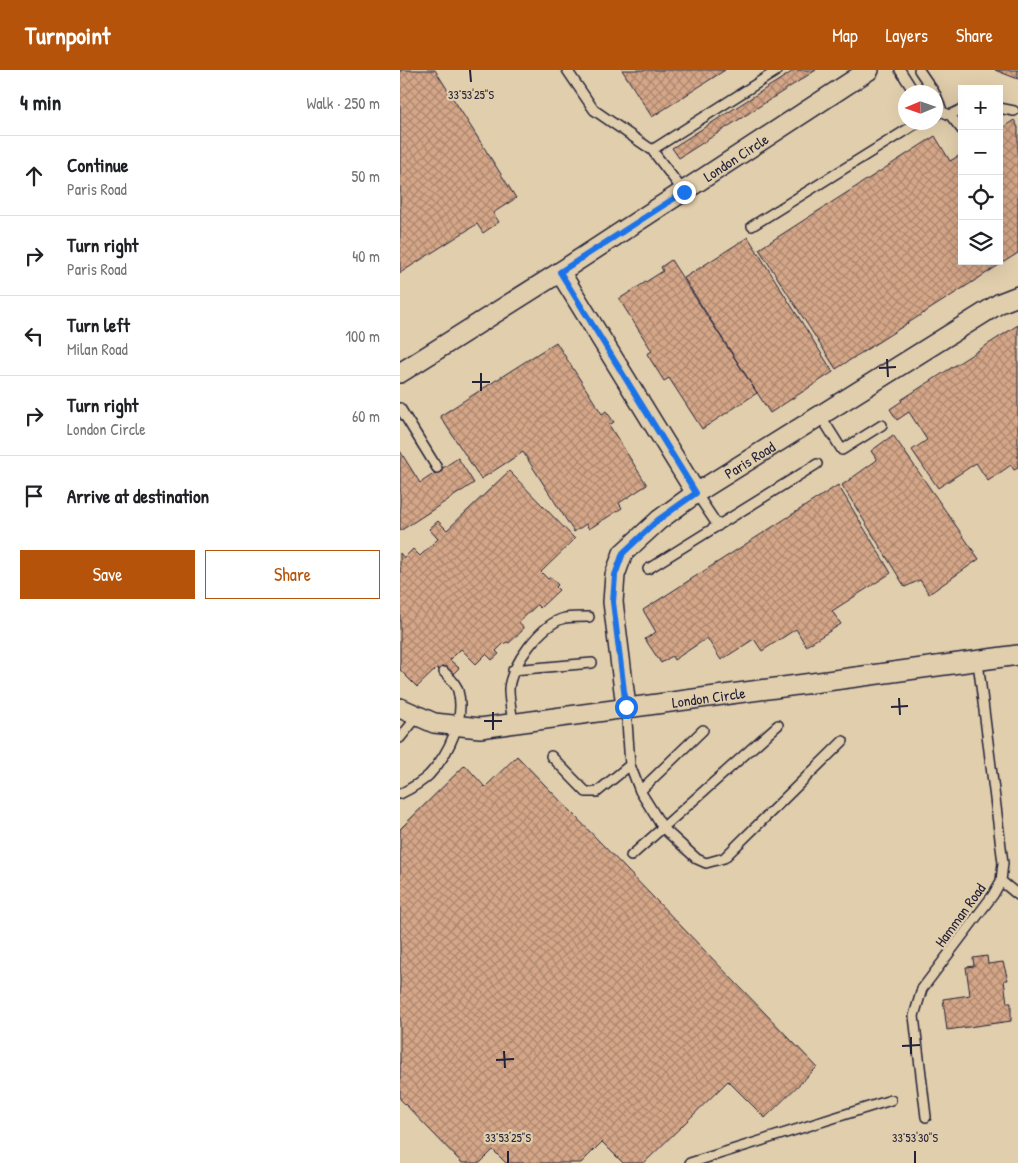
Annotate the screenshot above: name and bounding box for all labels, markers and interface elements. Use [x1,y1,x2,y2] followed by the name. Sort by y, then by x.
[25,19,110,51] text: Turnpoint
[832,23,858,48] text: Map
[886,23,928,48] text: Layers
[956,23,993,48] text: Share
[898,85,943,130] north arrow
[958,85,1003,265] map controls
[958,85,1003,130] button: +
[448,86,494,103] text: 33°53'25"S
[20,88,61,117] text: 4 min
[306,92,380,114] text: Walk · 250 m
[699,128,772,186] street label: London Circle
[958,130,1003,175] button: −
[67,152,128,178] text: Continue
[20,162,48,190] icon: ahead
[352,165,380,187] text: 50 m
[958,175,1003,220] button: locate
[67,178,127,200] text: Paris Road
[673,181,696,204] route end
[958,220,1003,265] button: layers
[67,232,138,258] text: Turn right
[20,242,48,270] icon: right
[352,245,380,267] text: 40 m
[67,258,127,280] text: Paris Road
[67,312,130,338] text: Turn left
[20,322,48,350] icon: left
[345,325,380,347] text: 100 m
[67,338,128,360] text: Milan Road
[67,392,138,418] text: Turn right
[20,402,48,430] icon: right
[352,405,380,427] text: 60 m
[67,418,146,440] text: London Circle
[720,436,779,483] street label: Paris Road
[20,482,48,510] icon: arrive
[67,483,209,509] text: Arrive at destination
[20,550,195,599] button: Save
[205,550,380,599] button: Share
[671,682,746,712] street label: London Circle
[615,696,638,719] route start
[930,879,990,951] street label: Hamman Road
[485,1129,531,1146] text: 33°53'25"S
[892,1129,938,1146] text: 33°53'30"S

